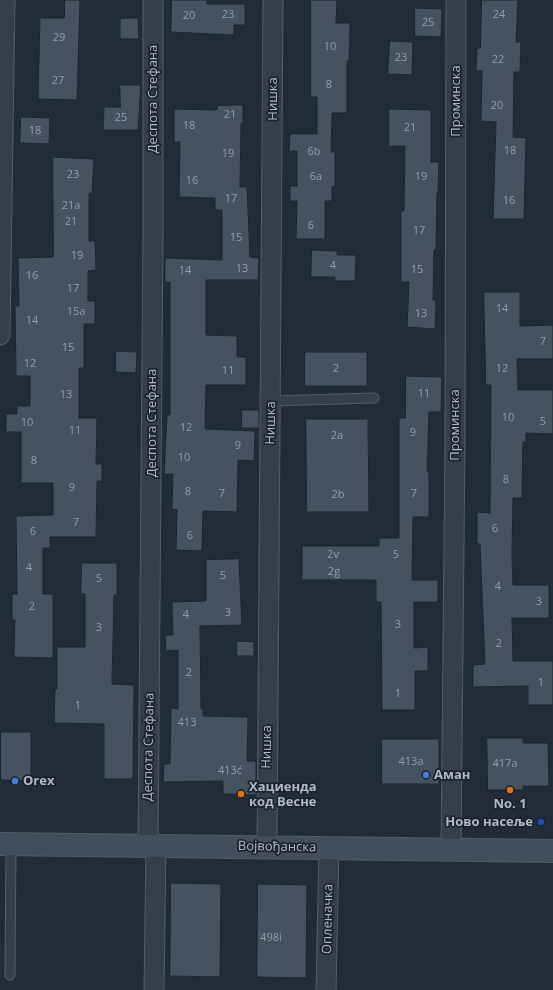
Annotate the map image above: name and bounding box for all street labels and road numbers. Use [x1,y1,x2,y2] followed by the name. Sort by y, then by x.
[145,45,161,153] street label: Деспота Стефана
[448,65,464,137] street label: Проминска
[265,77,281,121] street label: Нишка
[144,369,160,477] street label: Деспота Стефана
[447,389,463,461] street label: Проминска
[263,401,279,445] street label: Нишка
[140,693,158,801] street label: Деспота Стефана
[259,725,275,769] street label: Нишка
[238,839,316,855] street label: Војвођанска
[320,884,336,954] street label: Опленачка

